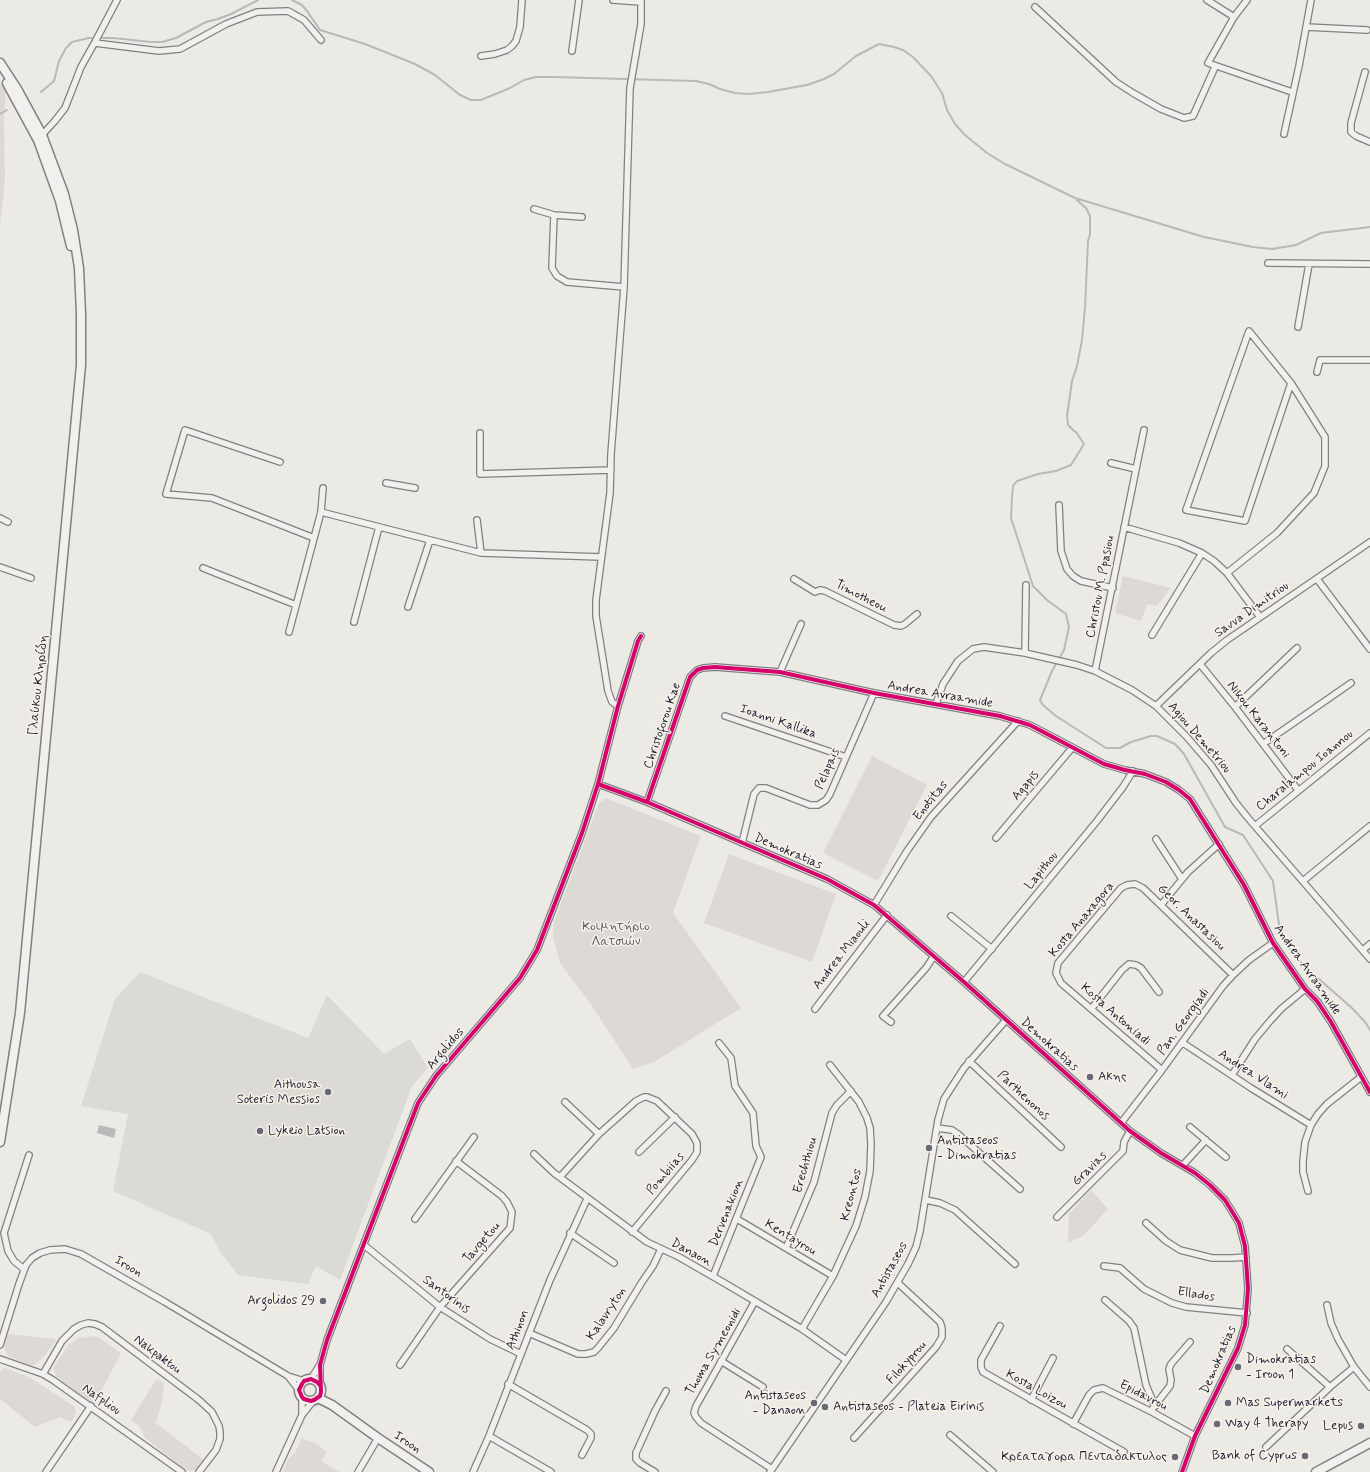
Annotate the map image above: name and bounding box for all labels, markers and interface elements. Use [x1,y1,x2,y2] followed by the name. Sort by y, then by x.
[1083,534,1119,640] street label: Christou M. Ppasiou
[832,577,890,617] street label: Timotheou
[1212,579,1292,641] street label: Savva Dimitriou
[26,634,52,736] street label: Γλαύκου Κληρίδη
[886,678,994,712] street label: Andrea Avraamide
[1223,678,1293,762] street label: Nikou Karantoni
[641,681,685,771] street label: Christoforou Kae
[1164,699,1234,777] street label: Agiou Demetriou
[738,702,818,742] street label: Ioanni Kallika
[1253,727,1357,815] street label: Charalampou Ioannou
[812,746,844,792] street label: Pelapais
[1009,768,1043,804] street label: Agapis
[910,778,952,824] street label: Enotitas
[752,831,824,873] street label: Demokratias
[1022,849,1062,893] street label: Lapithou
[1046,879,1118,961] street label: Kosta Anaxagora
[1154,882,1228,954] street label: Geor. Anastasiou
[810,917,874,993] street label: Andrea Miaouli
[582,919,650,950] park label: Κοιμητήριο Λατσιών
[1270,922,1344,1018] street label: Andrea Avraamide
[1077,980,1153,1050] street label: Kosta Antoniadi
[1155,986,1213,1058] street label: Pan. Georgiadi
[1017,1015,1081,1075] street label: Demokratias
[424,1025,468,1073] street label: Argolidos
[1215,1047,1291,1103] street label: Andrea Vlami
[994,1068,1052,1124] street label: Parthenonos
[1098,1069,1127,1085] place label: Ακης
[1085,1072,1095,1082] marker: Ακης
[237,1077,320,1108] place label: Aithousa Soteris Messios
[323,1087,333,1097] marker: Aithousa Soteris Messios
[268,1123,345,1139] place label: Lykeio Latsion
[255,1126,265,1136] marker: Lykeio Latsion
[937,1133,1016,1164] place label: Antistaseos - Dimokratias
[791,1135,821,1195] street label: Erechthiou
[924,1143,934,1153] marker: Antistaseos - Dimokratias
[1069,1148,1111,1190] street label: Gravias
[644,1150,688,1198] street label: Pombiias
[838,1167,866,1223] street label: Kreontos
[706,1177,748,1249] street label: Dervenakion
[761,1217,819,1259] street label: Kentayrou
[460,1219,504,1267] street label: Tavgetou
[668,1236,714,1270] street label: Danaon
[868,1239,912,1301] street label: Antistaseos
[111,1253,145,1281] street label: Iroon
[419,1272,473,1318] street label: Santorinis
[584,1284,630,1344] street label: Kalavryton
[1176,1284,1216,1306] street label: Ellados
[247,1293,315,1309] place label: Argolidos 29
[318,1296,328,1306] marker: Argolidos 29
[683,1306,745,1398] street label: Thoma Symeonidi
[503,1308,533,1352] street label: Athinon
[1198,1324,1240,1396] street label: Demokratias
[130,1332,184,1378] street label: Nakpaktou
[884,1338,930,1388] street label: Filokyprou
[1246,1352,1316,1383] place label: Dimokratias - Iroon 1
[1233,1362,1243,1372] marker: Dimokratias - Iroon 1
[1002,1367,1070,1413] street label: Kosta Loizou
[1116,1377,1170,1415] street label: Epidavrou
[79,1381,123,1419] street label: Nafpliou
[745,1388,806,1419] place label: Antistaseos - Danaon
[1236,1395,1343,1411] place label: Mas Supermarkets
[809,1398,819,1408] marker: Antistaseos - Danaon
[1223,1398,1233,1408] marker: Mas Supermarkets
[833,1399,984,1415] place label: Antistaseos - Plateia Eirinis
[820,1402,830,1412] marker: Antistaseos - Plateia Eirinis
[1225,1416,1308,1432] place label: Way 4 Therapy
[1323,1418,1353,1434] place label: Lepus
[1212,1419,1222,1429] marker: Way 4 Therapy
[1356,1421,1366,1431] marker: Lepus
[390,1428,424,1458] street label: Iroon
[1212,1448,1297,1464] place label: Bank of Cyprus
[1001,1449,1167,1465] place label: Κρεαταγορα Πενταδακτυλος
[1300,1451,1310,1461] marker: Bank of Cyprus
[1170,1452,1180,1462] marker: Κρεαταγορα Πενταδακτυλος

